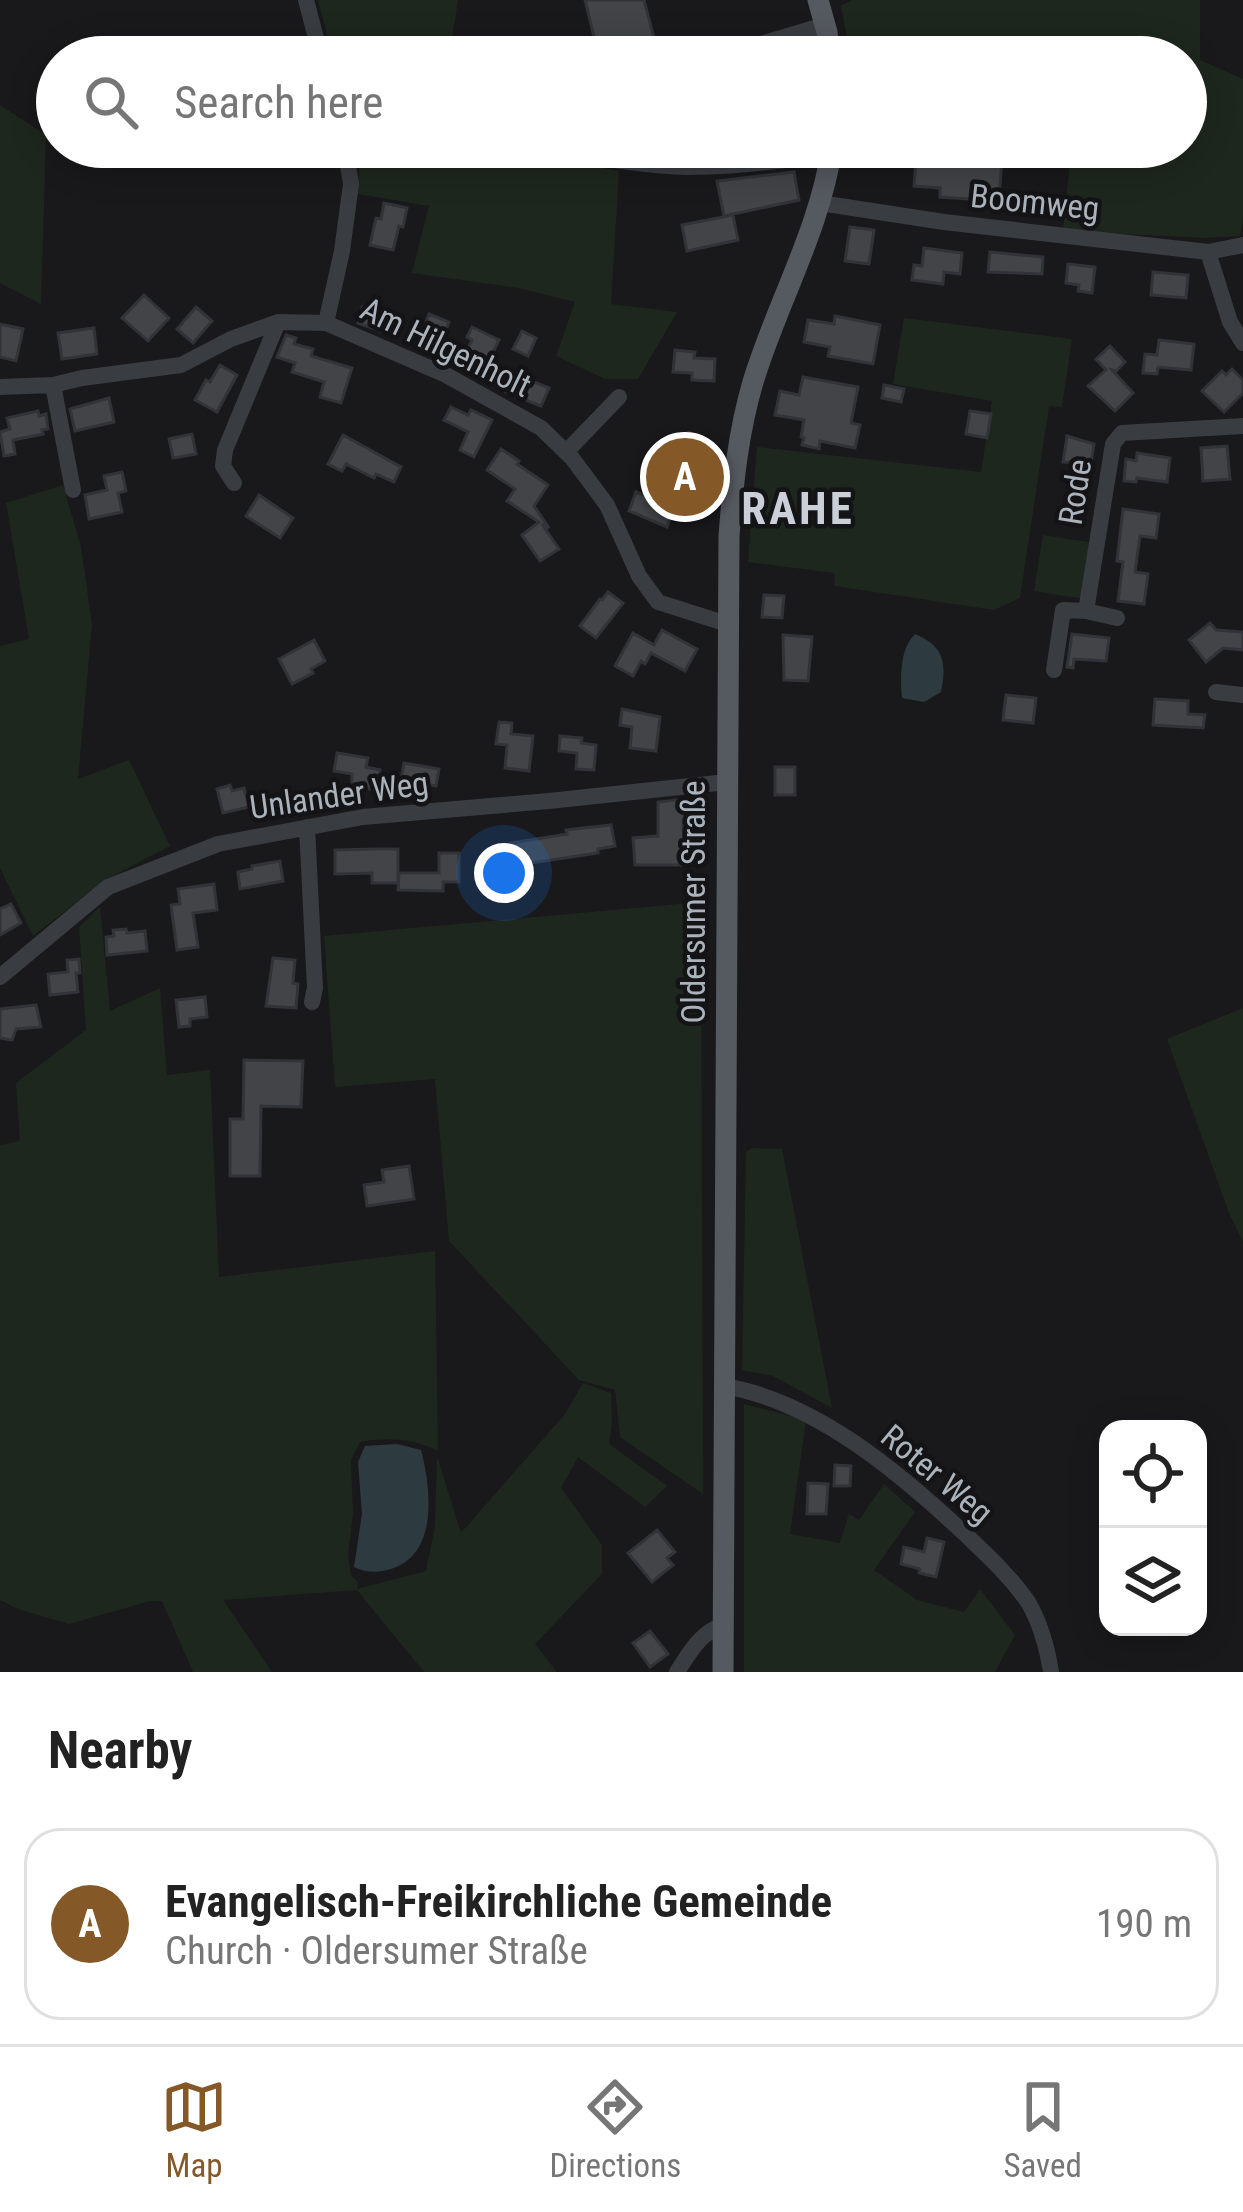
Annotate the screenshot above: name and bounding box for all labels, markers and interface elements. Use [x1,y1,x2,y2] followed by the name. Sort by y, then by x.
[36,36,1207,168] search box
[78,69,144,135] icon: search
[174,76,383,129] text: Search here
[969,176,1101,228] street label: Boomweg
[354,289,538,405] street label: Am Hilgenholt
[646,432,724,522] pin: A
[1051,456,1099,528] street label: Rode
[741,482,855,535] district label: RAHE
[247,763,431,827] street label: Unlander Weg
[674,780,713,1024] street label: Oldersumer Straße
[474,843,534,903] your location
[873,1416,1001,1532] street label: Roter Weg
[1099,1420,1207,1636] map controls
[1099,1420,1207,1528] button: locate
[1099,1528,1207,1636] button: layers
[48,1721,192,1780] text: Nearby
[165,1875,832,1928] text: Evangelisch-Freikirchliche Gemeinde
[78,1901,102,1947] text: A
[1096,1901,1192,1947] text: 190 m
[165,1928,588,1974] text: Church · Oldersumer Straße
[161,2074,227,2185] tab: Map
[549,2074,681,2185] tab: Directions
[1003,2074,1082,2185] tab: Saved

